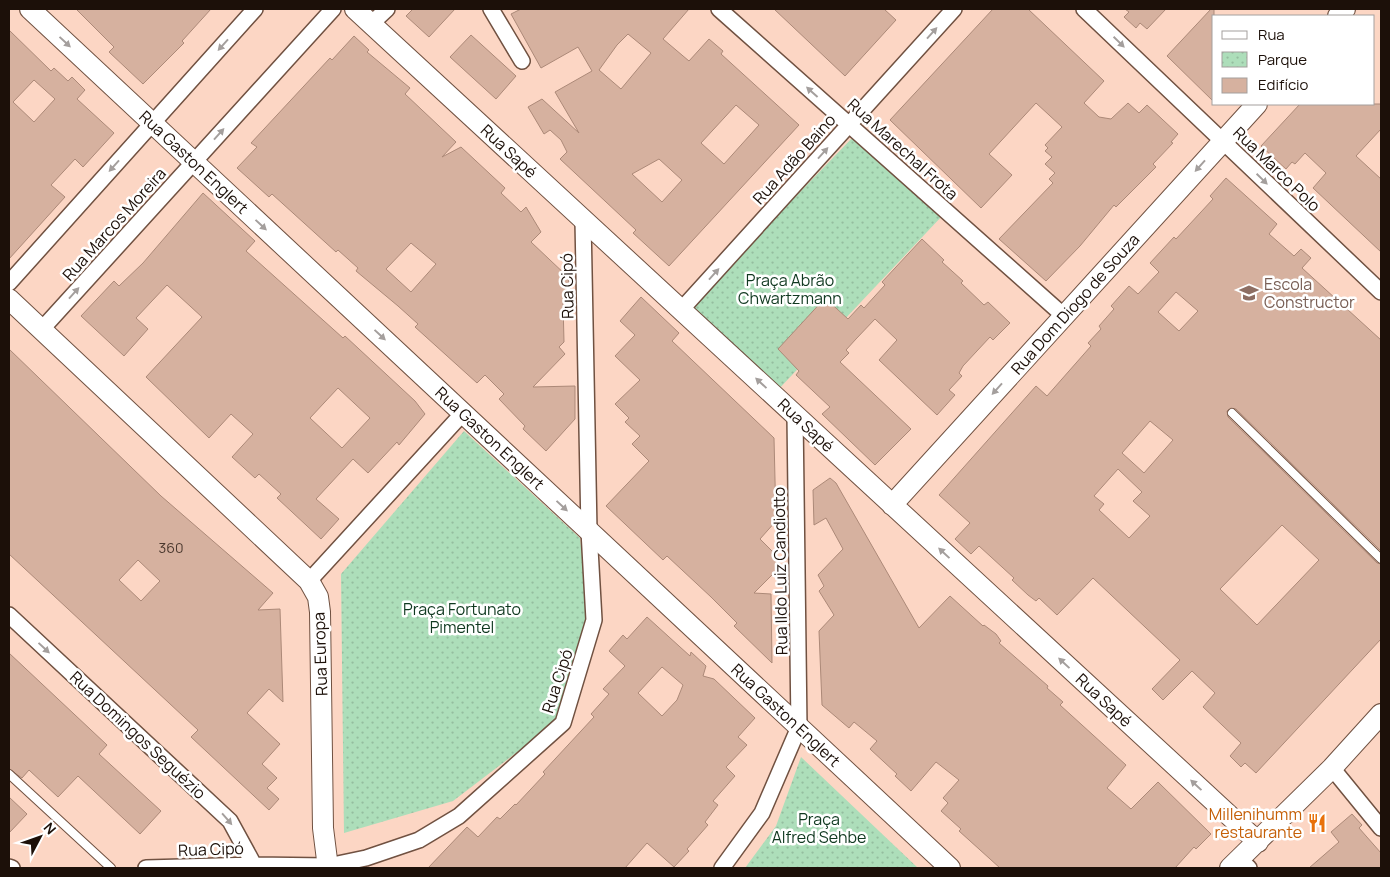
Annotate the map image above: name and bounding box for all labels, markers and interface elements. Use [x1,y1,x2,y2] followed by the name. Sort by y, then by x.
[1212,15,1375,105] legend
[1258,24,1285,45] text: Rua
[926,27,938,39] one-way arrow
[59,36,71,48] one-way arrow
[1113,36,1125,48] one-way arrow
[218,39,229,51] one-way arrow
[1258,49,1307,70] text: Parque
[1258,74,1309,95] text: Edifício
[807,86,819,98] one-way arrow
[843,93,963,205] street label: Rua Marechal Frota
[135,106,253,218] street label: Rua Gaston Englert
[748,109,840,209] street label: Rua Adão Baino
[476,119,542,183] street label: Rua Sapé
[1229,122,1325,216] street label: Rua Marco Polo
[213,129,225,141] one-way arrow
[817,147,828,160] one-way arrow
[108,159,120,171] one-way arrow
[1195,159,1206,172] one-way arrow
[57,163,171,285] street label: Rua Marcos Moreira
[1256,173,1268,185] one-way arrow
[254,219,266,231] one-way arrow
[1006,229,1144,379] street label: Rua Dom Diogo de Souza
[555,253,579,319] street label: Rua Cipó
[708,268,720,280] one-way arrow
[738,269,842,309] park label: Praça Abrão Chwartzmann
[1264,273,1355,313] place label: Escola Constructor
[1238,282,1260,304] school or university icon: Escola Constructor
[68,288,80,300] one-way arrow
[373,330,386,341] one-way arrow
[755,377,767,389] one-way arrow
[431,382,549,494] street label: Rua Gaston Englert
[991,383,1003,395] one-way arrow
[773,393,839,457] street label: Rua Sapé
[768,487,792,655] street label: Rua Ildo Luiz Candiotto
[556,500,568,512] one-way arrow
[159,538,183,557] house number: 360
[939,547,951,559] one-way arrow
[403,598,521,638] park label: Praça Fortunato Pimentel
[308,612,332,696] street label: Rua Europa
[38,642,50,654] one-way arrow
[536,646,578,716] street label: Rua Cipó
[1058,657,1070,669] one-way arrow
[727,659,845,771] street label: Rua Gaston Englert
[65,666,211,804] street label: Rua Domingos Seguézio
[1071,668,1137,732] street label: Rua Sapé
[1191,779,1203,791] one-way arrow
[1209,803,1302,843] place label: Millenihumm restaurante
[772,808,866,848] park label: Praça Alfred Sehbe
[15,812,65,862] north arrow
[1306,812,1328,834] restaurant icon: Millenihumm restaurante
[221,813,232,826] one-way arrow
[40,818,61,838] text: N
[178,837,244,861] street label: Rua Cipó

